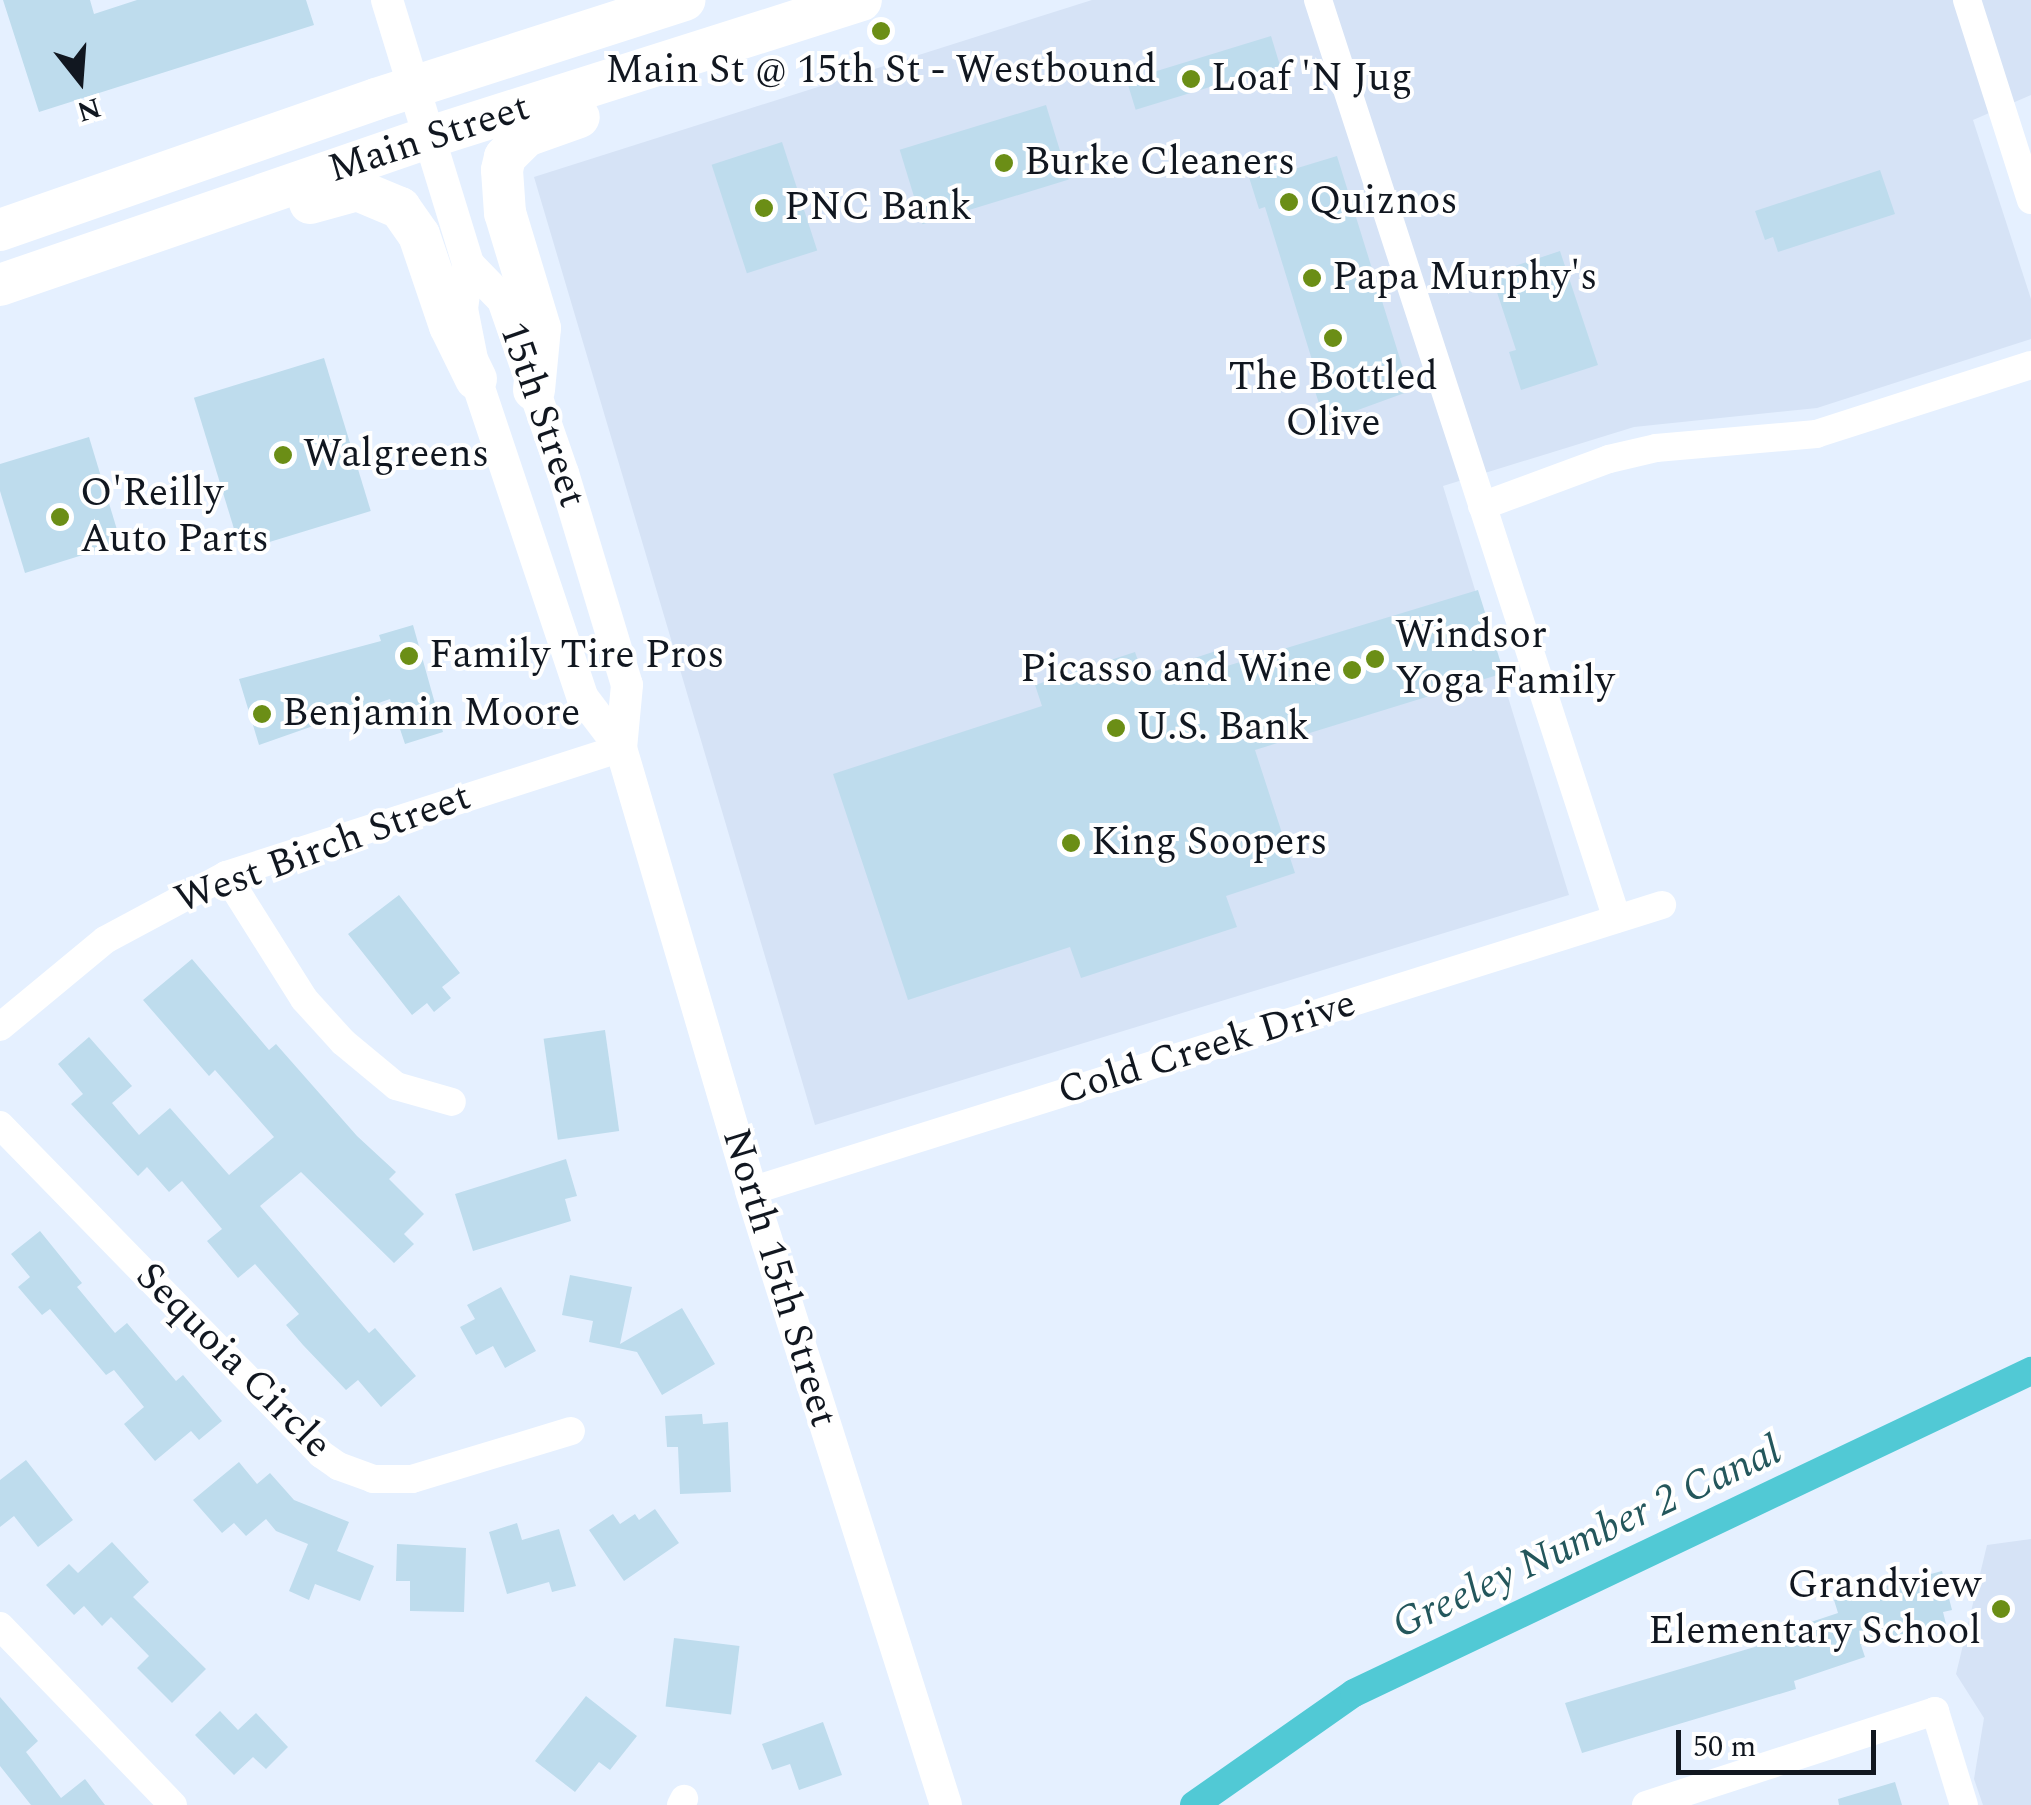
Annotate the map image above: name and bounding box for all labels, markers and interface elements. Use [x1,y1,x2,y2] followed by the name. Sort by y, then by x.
[870,20,892,42] marker: Main St @ 15th St - Westbound
[30,30,130,130] north arrow
[605,47,1157,95] place label: Main St @ 15th St - Westbound
[1211,55,1412,103] place label: Loaf 'N Jug
[1180,68,1202,90] marker: Loaf 'N Jug
[322,84,536,194] street label: Main Street
[72,85,106,133] text: N
[1024,139,1295,187] place label: Burke Cleaners
[993,152,1015,174] marker: Burke Cleaners
[1309,178,1458,226] place label: Quiznos
[784,184,972,232] place label: PNC Bank
[1278,191,1300,213] marker: Quiznos
[753,197,775,219] marker: PNC Bank
[1332,254,1597,302] place label: Papa Murphy's
[1301,267,1323,289] marker: Papa Murphy's
[488,316,596,514] street label: 15th Street
[1322,327,1344,349] marker: The Bottled Olive
[1228,354,1438,448] place label: The Bottled Olive
[303,431,489,479] place label: Walgreens
[272,444,294,466] marker: Walgreens
[80,470,269,564] place label: O'Reilly Auto Parts
[49,506,71,528] marker: O'Reilly Auto Parts
[1395,612,1615,706] place label: Windsor Yoga Family
[429,632,725,680] place label: Family Tire Pros
[398,645,420,667] marker: Family Tire Pros
[1020,646,1332,694] place label: Picasso and Wine
[1364,648,1386,670] marker: Windsor Yoga Family
[1341,659,1363,681] marker: Picasso and Wine
[282,690,580,738] place label: Benjamin Moore
[251,703,273,725] marker: Benjamin Moore
[1136,704,1309,752] place label: U.S. Bank
[1105,717,1127,739] marker: U.S. Bank
[169,773,477,925] street label: West Birch Street
[1091,819,1328,867] place label: King Soopers
[1060,832,1082,854] marker: King Soopers
[1052,980,1362,1116] street label: Cold Creek Drive
[711,1123,847,1433] street label: North 15th Street
[125,1253,341,1469] street label: Sequoia Circle
[1385,1426,1789,1650] water label: Greeley Number 2 Canal
[1648,1562,1981,1656] place label: Grandview Elementary School
[1990,1598,2012,1620] marker: Grandview Elementary School
[1681,1710,1881,1772] scale bar
[1693,1724,1756,1770] text: 50 m

